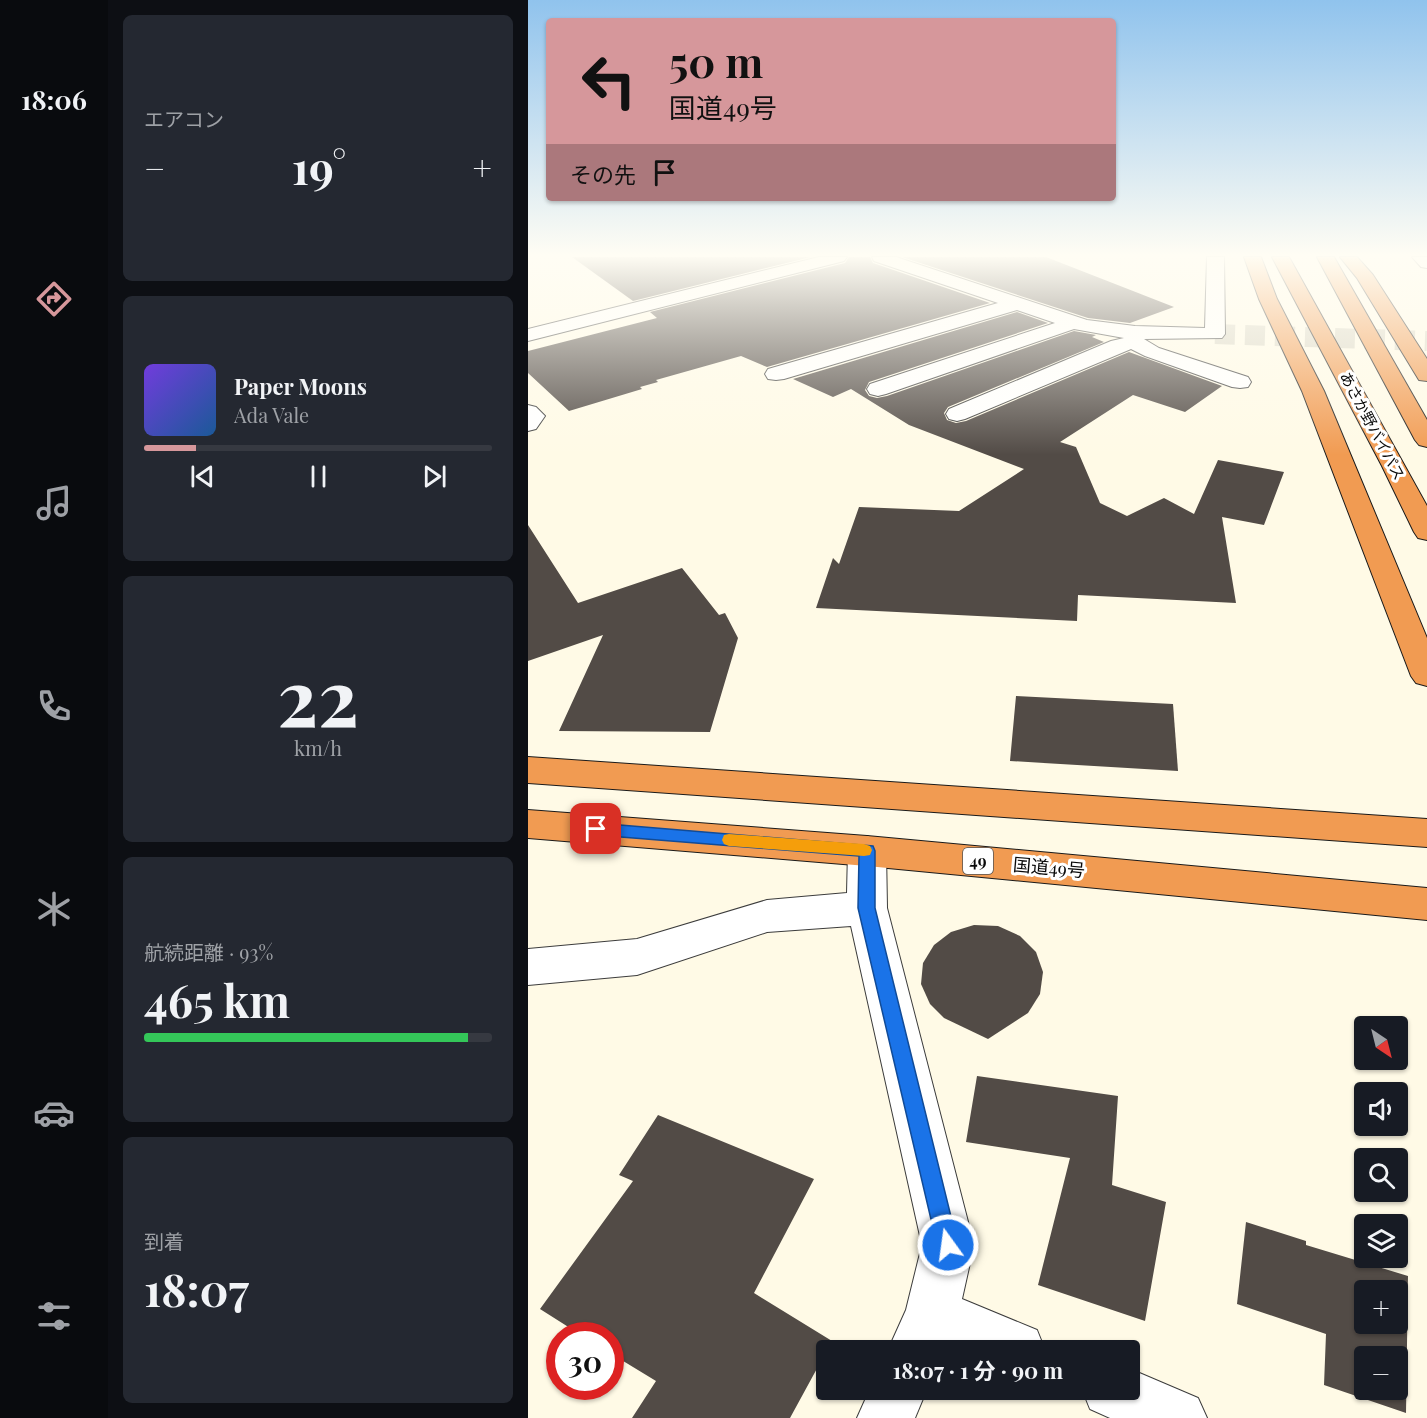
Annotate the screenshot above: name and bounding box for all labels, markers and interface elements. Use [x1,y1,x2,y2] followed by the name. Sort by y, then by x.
[669,33,763,89] text: 50 m
[570,42,648,120] icon: left
[21,81,87,117] text: 18:06
[669,89,777,125] text: 国道49号
[144,105,224,132] text: エアコン
[292,136,346,196] text: 19°
[144,145,165,189] text: −
[473,145,492,189] text: +
[648,156,681,189] icon: arrive
[570,159,636,189] text: その先
[33,278,75,320] icon: directions
[1336,368,1410,483] street label: あさか野バイパス
[234,371,367,401] text: Paper Moons
[234,401,309,428] text: Ada Vale
[186,460,219,493] icon: previous
[302,460,335,493] icon: pause
[418,460,451,493] icon: next
[33,482,75,524] icon: music
[277,643,359,747] text: 22
[33,685,75,727] icon: phone
[294,734,342,761] text: km/h
[570,803,621,854] pin
[579,812,612,845] icon: arrive
[963,848,993,874] road number: 49
[1012,852,1086,882] street label: 国道49号
[33,888,75,930] icon: climate
[144,938,273,965] text: 航続距離 · 93%
[144,969,290,1029] text: 465 km
[1354,1016,1408,1070] north arrow
[1354,1016,1408,1400] map controls
[1354,1082,1408,1136] button: sound
[33,1092,75,1134] icon: car
[1354,1148,1408,1202] button: search
[916,1213,980,1277] position arrow
[1354,1214,1408,1268] button: layers
[144,1227,184,1254] text: 到着
[144,1258,249,1318] text: 18:07
[1354,1280,1408,1334] button: +
[33,1295,75,1337] icon: filters
[546,1322,624,1400] speed limit sign: 30
[1354,1346,1408,1400] button: −
[893,1355,1063,1385] text: 18:07 · 1 分 · 90 m

